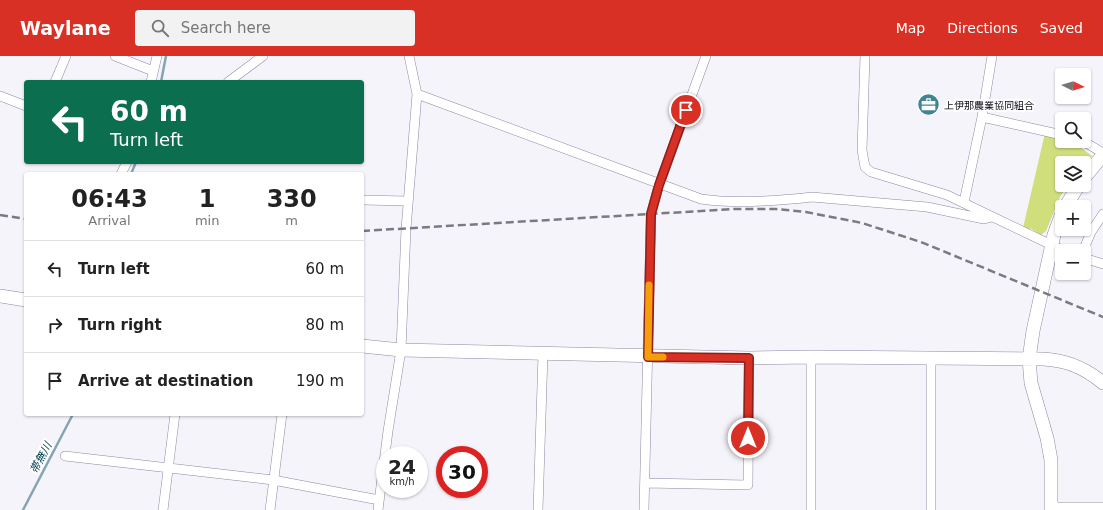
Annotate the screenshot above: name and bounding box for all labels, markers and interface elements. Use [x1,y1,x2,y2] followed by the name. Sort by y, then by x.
[135,10,415,46] search box
[20,17,111,39] text: Waylane
[149,17,171,39] icon: search
[181,19,271,37] text: Search here
[896,20,925,36] text: Map
[947,20,1018,36] text: Directions
[1040,20,1083,36] text: Saved
[1055,68,1091,104] north arrow
[1055,68,1091,280] map controls
[916,92,942,118] office icon: 上伊那農業協同組合
[669,93,703,127] pin
[110,95,188,128] text: 60 m
[44,96,96,148] icon: left
[675,99,697,121] icon: arrive
[944,100,1034,111] place label: 上伊那農業協同組合
[1055,112,1091,148] button: search
[110,129,183,150] text: Turn left
[1055,156,1091,192] button: layers
[71,185,148,213] text: 06:43
[199,185,215,213] text: 1
[267,185,317,213] text: 330
[1055,200,1091,236] button: +
[88,213,131,228] text: Arrival
[195,213,219,228] text: min
[285,213,298,228] text: m
[1055,244,1091,280] button: −
[44,258,66,280] icon: left
[78,260,150,278] text: Turn left
[306,260,344,278] text: 60 m
[44,314,66,336] icon: right
[78,316,162,334] text: Turn right
[306,316,344,334] text: 80 m
[44,370,66,392] icon: arrive
[78,372,253,390] text: Arrive at destination
[296,372,344,390] text: 190 m
[727,417,769,459] position arrow
[28,439,55,476] water label: 帯無川
[436,446,488,498] speed limit sign: 30
[388,455,416,479] text: 24
[389,476,415,487] text: km/h

